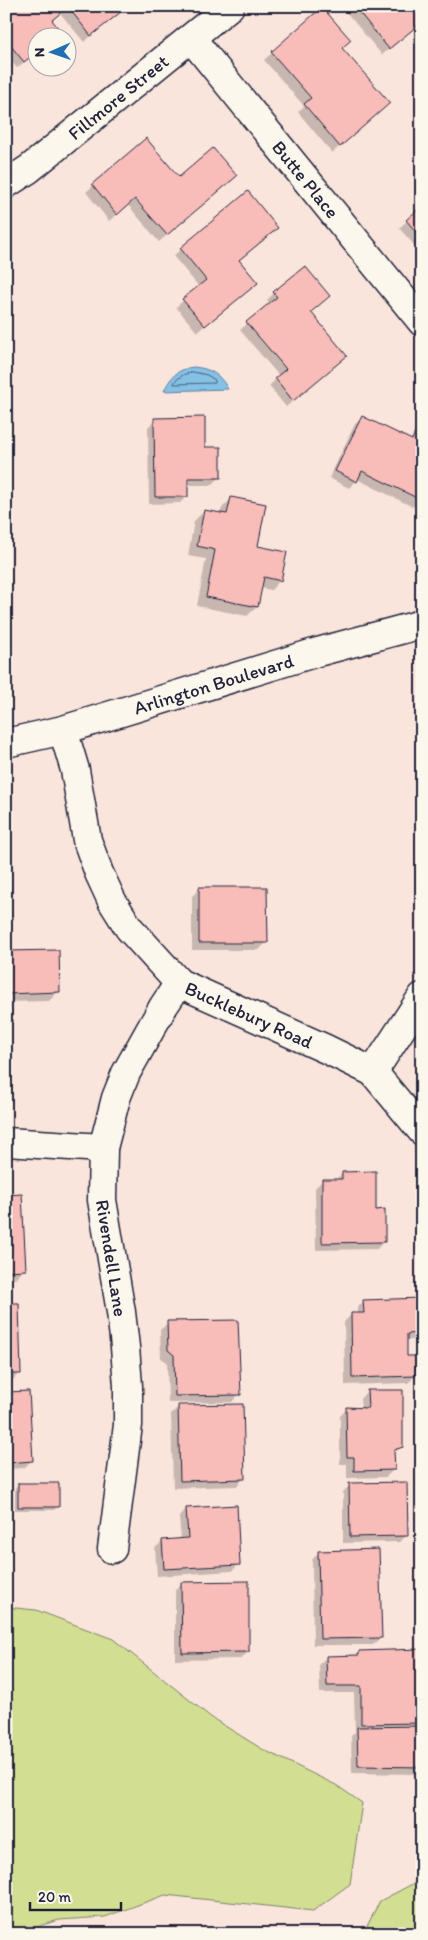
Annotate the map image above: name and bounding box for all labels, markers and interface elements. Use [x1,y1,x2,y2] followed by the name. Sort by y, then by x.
[28,28,78,78] north arrow
[31,47,48,57] text: N
[63,50,173,145] street label: Fillmore Street
[267,136,344,223] street label: Butte Place
[131,649,297,720] street label: Arlington Boulevard
[182,976,317,1054] street label: Bucklebury Road
[91,1198,132,1318] street label: Rivendell Lane
[30,1880,121,1912] scale bar
[38,1888,72,1906] text: 20 m

